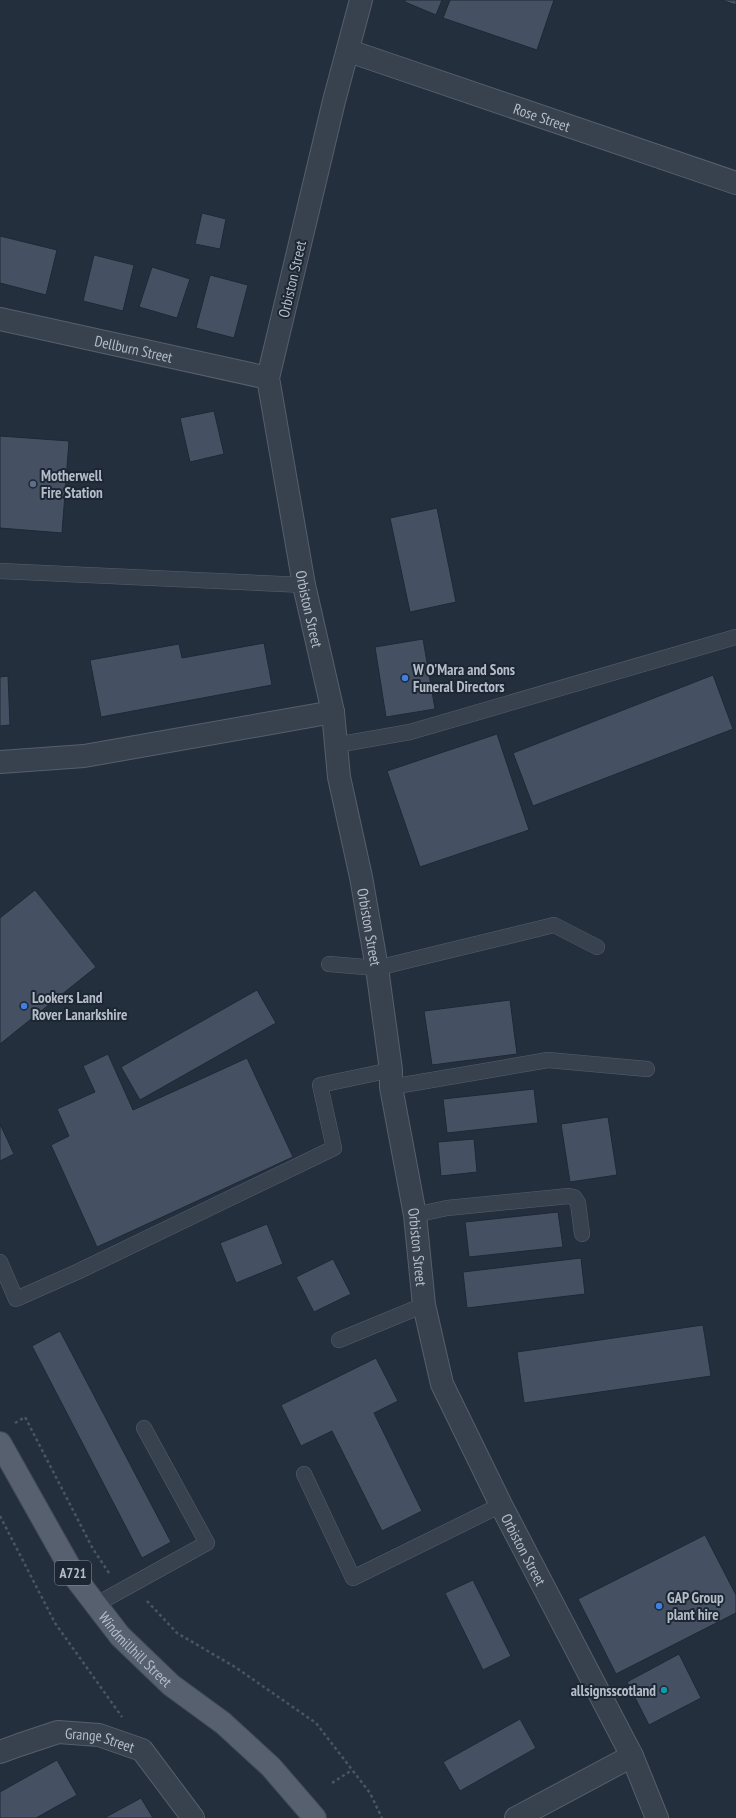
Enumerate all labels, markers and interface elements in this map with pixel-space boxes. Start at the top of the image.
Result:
street label: Rose Street [511,98,573,135]
street label: Orbiston Street [274,239,310,319]
street label: Dellburn Street [93,331,174,366]
place label: Motherwell Fire Station [41,466,103,502]
marker: Motherwell Fire Station [28,479,38,489]
street label: Orbiston Street [292,569,327,649]
place label: W O'Mara and Sons Funeral Directors [412,660,515,696]
marker: W O'Mara and Sons Funeral Directors [400,673,410,683]
street label: Orbiston Street [354,887,386,967]
place label: Lookers Land Rover Lanarkshire [32,988,128,1024]
marker: Lookers Land Rover Lanarkshire [19,1001,29,1011]
street label: Orbiston Street [404,1206,432,1287]
street label: Orbiston Street [498,1510,551,1589]
road number: A721 [55,1561,91,1585]
place label: GAP Group plant hire [667,1588,724,1624]
marker: GAP Group plant hire [654,1601,664,1611]
street label: Windmillhill Street [95,1608,176,1691]
place label: allsignsscotland [571,1681,656,1700]
marker: allsignsscotland [659,1685,669,1695]
street label: Grange Street [64,1723,137,1756]

